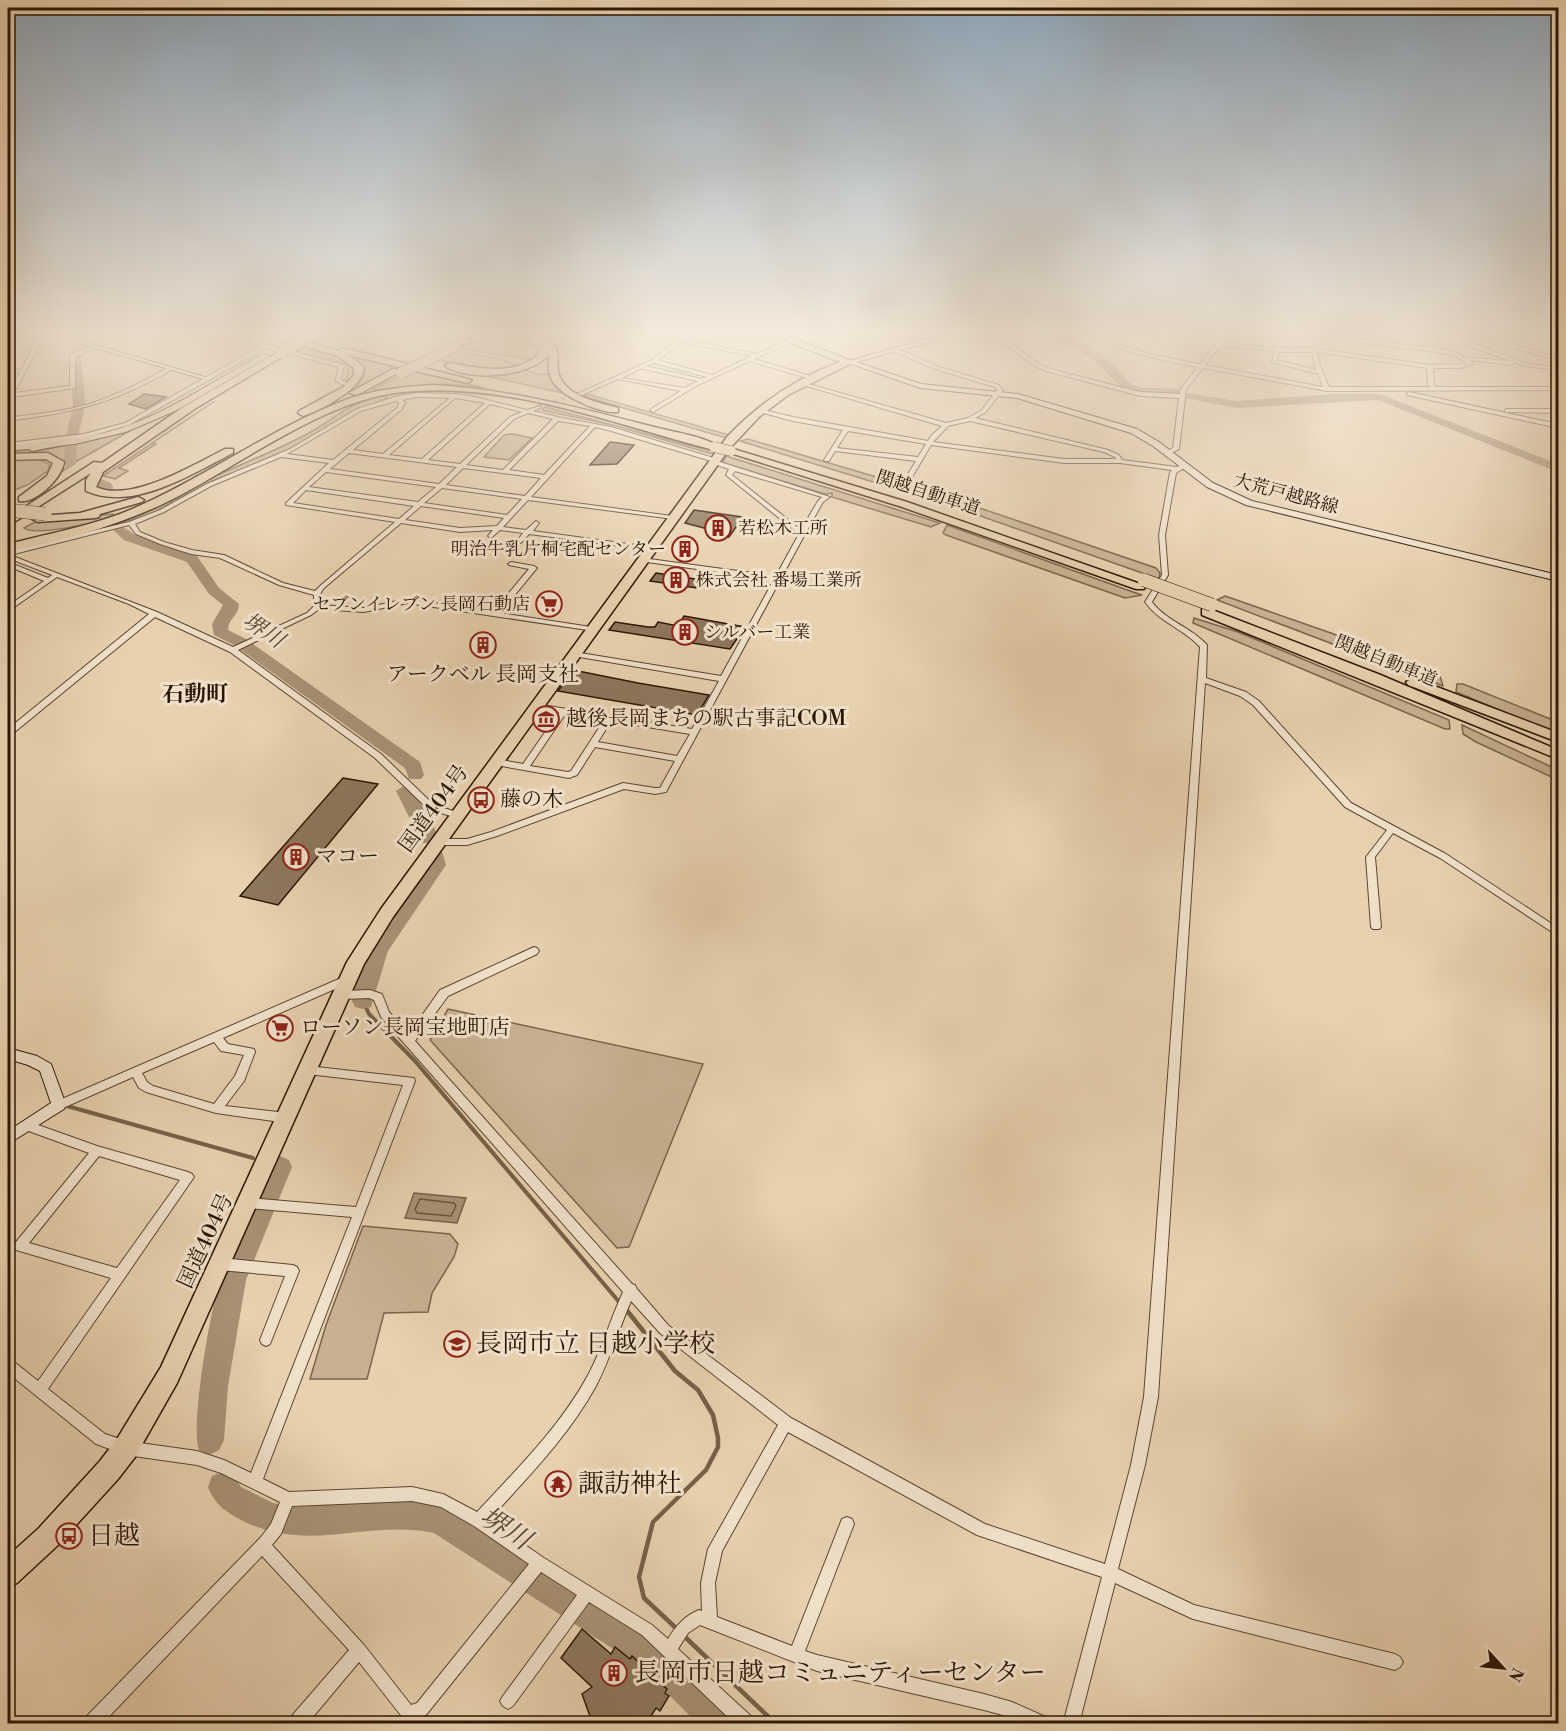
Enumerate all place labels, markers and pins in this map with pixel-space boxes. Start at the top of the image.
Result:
building icon: 若松木工所 [703,513,733,543]
place label: 若松木工所 [738,517,828,540]
building icon: 明治牛乳片桐宅配センター [670,534,700,564]
place label: 明治牛乳片桐宅配センター [451,538,666,561]
building icon: 株式会社 番場工業所 [661,565,691,595]
place label: 株式会社 番場工業所 [696,569,862,592]
supermarket icon: セブンイレブン 長岡石動店 [534,589,564,619]
place label: セブンイレブン 長岡石動店 [313,593,530,616]
building icon: シルバー工業 [670,617,700,647]
place label: シルバー工業 [704,621,810,644]
building icon: アークベル 長岡支社 [468,630,498,660]
place label: アークベル 長岡支社 [387,662,579,688]
museum icon: 越後長岡まちの駅古事記COM [531,704,561,734]
place label: 越後長岡まちの駅古事記COM [566,706,847,732]
bus stop icon: 藤の木 [466,785,496,815]
place label: 藤の木 [500,787,563,813]
building icon: マコー [281,842,311,872]
place label: マコー [316,844,379,870]
supermarket icon: ローソン長岡宝地町店 [265,1013,295,1043]
place label: ローソン長岡宝地町店 [300,1015,509,1041]
place label: 長岡市立 日越小学校 [476,1328,715,1360]
school or university icon: 長岡市立 日越小学校 [442,1329,472,1359]
place label: 諏訪神社 [578,1468,682,1500]
temple icon: 諏訪神社 [543,1469,573,1499]
place label: 日越 [88,1520,140,1552]
bus stop icon: 日越 [54,1521,84,1551]
place label: 長岡市日越コミュニティーセンター [634,1657,1046,1689]
building icon: 長岡市日越コミュニティーセンター [599,1658,629,1688]

